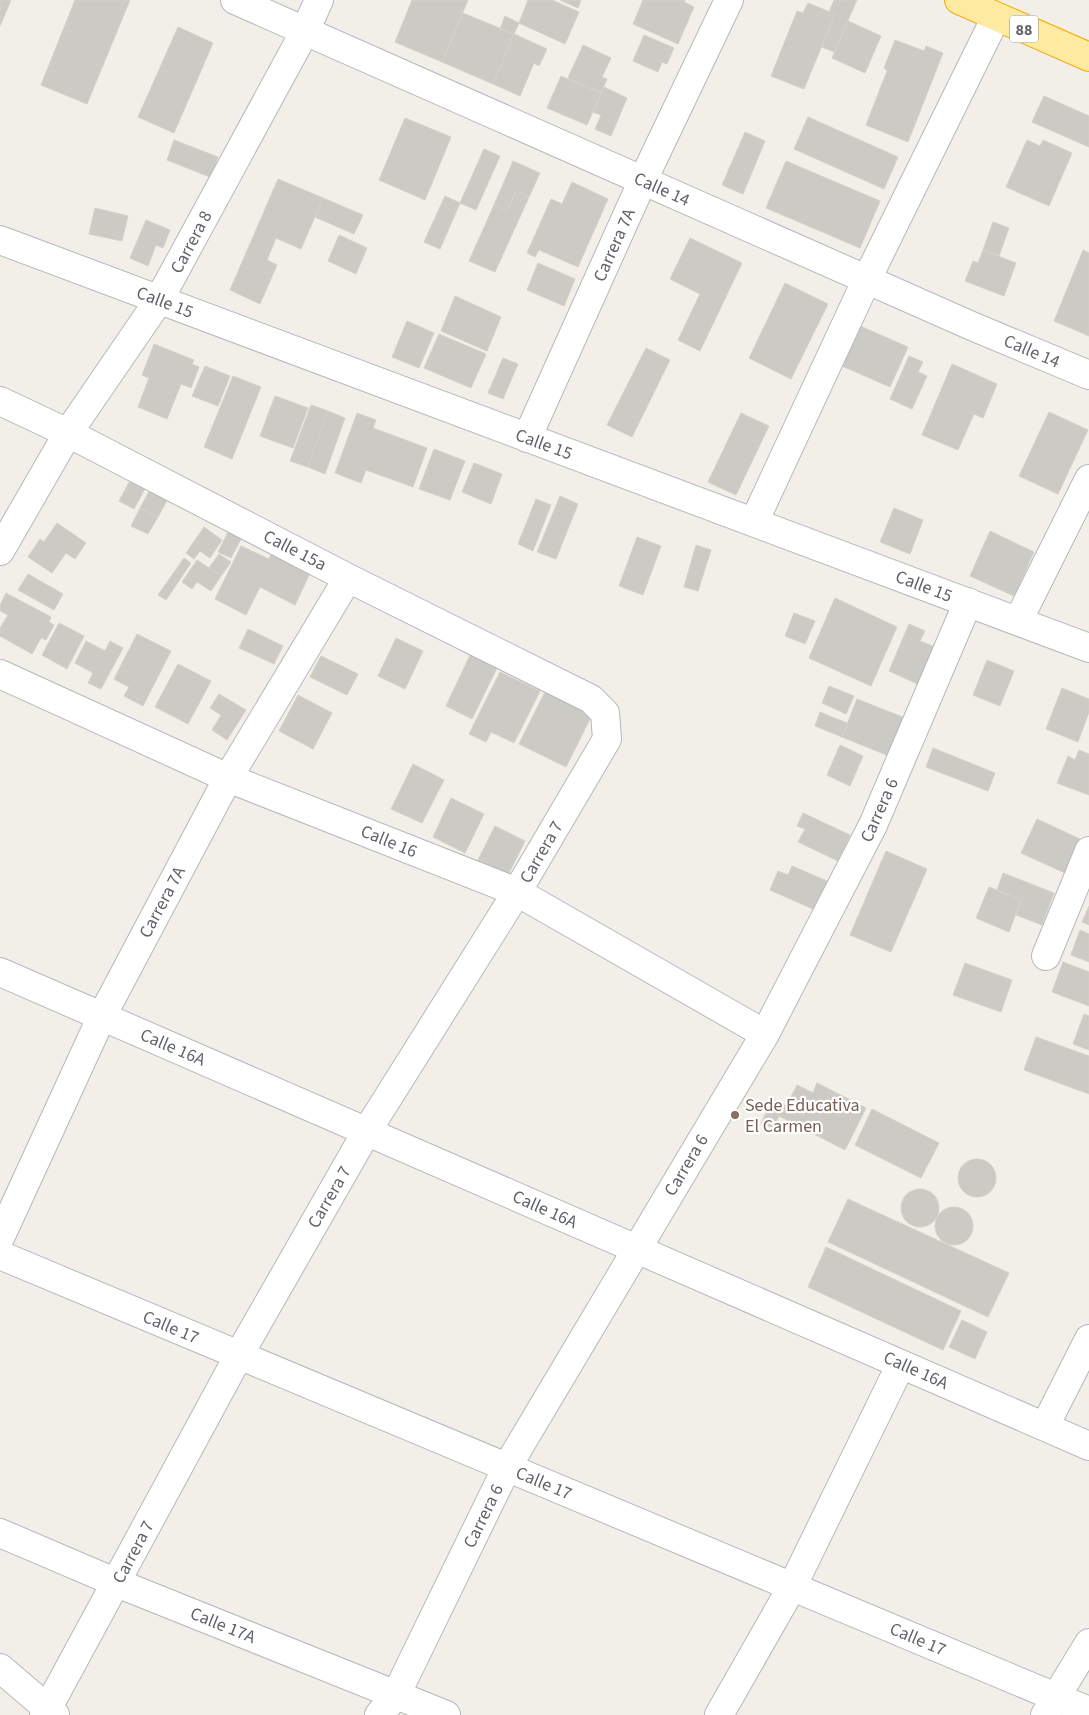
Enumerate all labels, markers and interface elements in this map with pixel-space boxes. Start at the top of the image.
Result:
road number: 88 [1010,15,1038,42]
street label: Calle 14 [630,166,694,213]
street label: Carrera 7A [587,204,642,286]
street label: Carrera 8 [164,206,218,278]
street label: Calle 15 [133,280,197,325]
street label: Calle 14 [1000,328,1064,375]
street label: Calle 15 [512,423,576,466]
street label: Calle 15a [259,524,331,577]
street label: Calle 15 [892,564,956,609]
street label: Carrera 6 [854,774,905,846]
street label: Carrera 7 [514,816,569,888]
street label: Calle 16 [357,819,421,864]
street label: Carrera 7A [133,862,192,942]
street label: Calle 16A [136,1023,210,1072]
place label: Sede Educativa El Carmen [745,1093,860,1139]
marker: Sede Educativa El Carmen [729,1109,741,1121]
street label: Carrera 6 [658,1130,715,1201]
street label: Carrera 7 [302,1161,357,1233]
street label: Calle 16A [508,1184,581,1235]
street label: Calle 17 [139,1304,203,1351]
street label: Calle 16A [879,1345,952,1396]
street label: Calle 17 [512,1460,576,1507]
street label: Carrera 6 [457,1480,510,1552]
street label: Carrera 7 [106,1516,160,1588]
street label: Calle 17A [186,1601,260,1650]
street label: Calle 17 [886,1616,950,1663]

